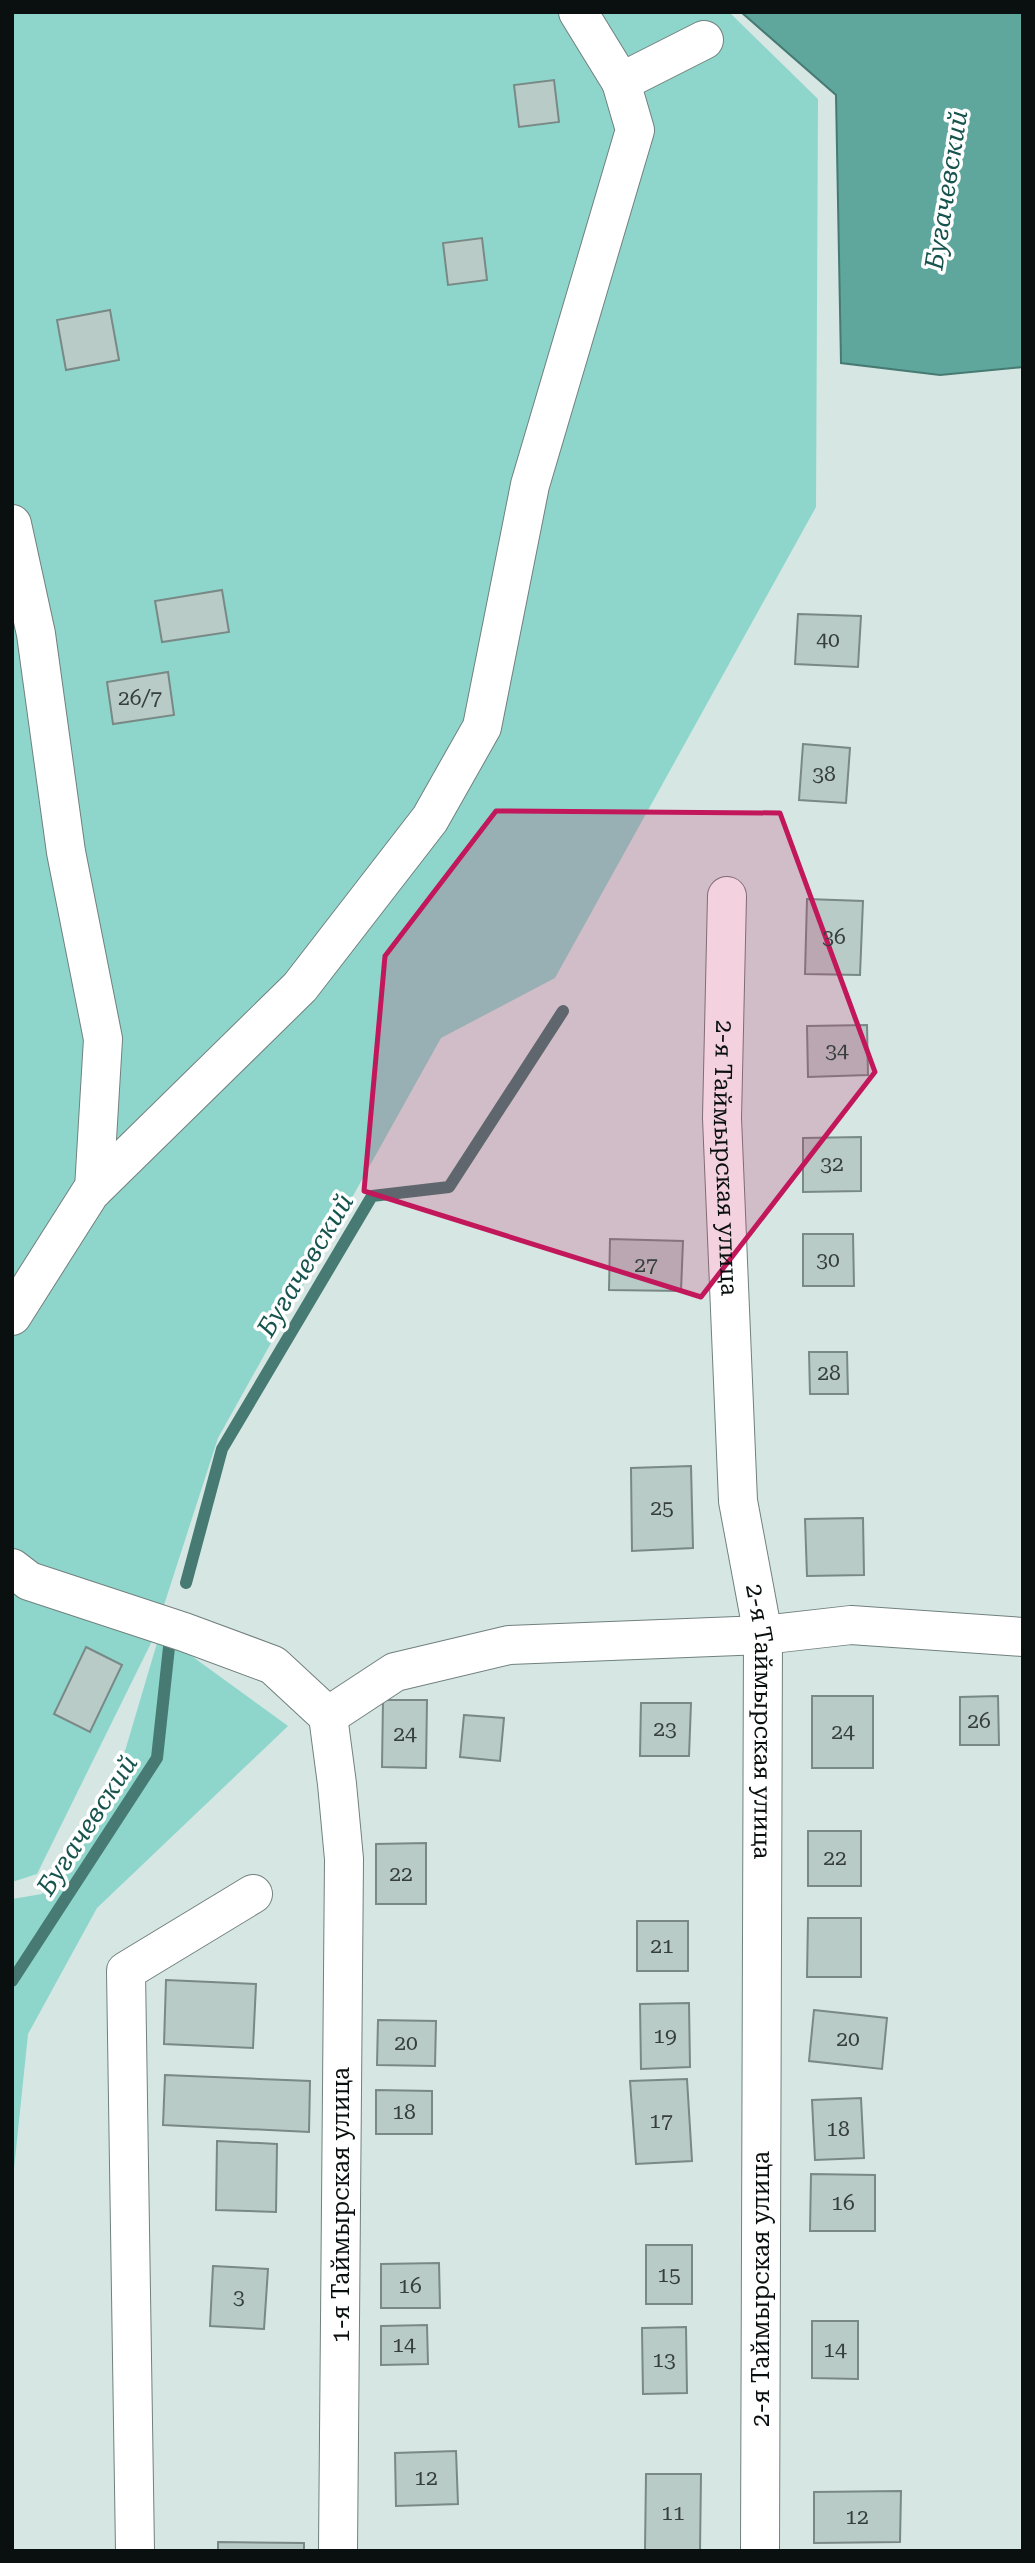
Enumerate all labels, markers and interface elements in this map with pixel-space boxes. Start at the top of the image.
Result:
water label: Бугачевский [918,108,973,273]
house number: 40 [816,628,840,652]
house number: 26/7 [118,686,162,710]
house number: 38 [812,762,836,786]
house number: 36 [822,925,846,949]
street label: 2-я Таймырская улица [708,1020,743,1296]
house number: 34 [825,1039,849,1063]
house number: 32 [820,1152,844,1176]
water label: Бугачевский [250,1188,359,1343]
house number: 30 [816,1248,840,1272]
house number: 27 [634,1253,658,1277]
house number: 28 [817,1361,841,1385]
house number: 25 [650,1496,674,1520]
street label: 2-я Таймырская улица [740,1581,778,1859]
house number: 26 [967,1709,991,1733]
house number: 23 [653,1717,677,1741]
house number: 24 [831,1720,855,1744]
house number: 24 [393,1722,417,1746]
water label: Бугачевский [30,1749,144,1902]
house number: 22 [823,1846,847,1870]
house number: 22 [389,1862,413,1886]
house number: 21 [650,1934,674,1958]
house number: 19 [653,2024,677,2048]
house number: 20 [836,2027,860,2051]
house number: 20 [394,2031,418,2055]
street label: 1-я Таймырская улица [327,2067,355,2343]
house number: 18 [392,2100,416,2124]
house number: 17 [649,2109,673,2133]
house number: 18 [826,2117,850,2141]
street label: 2-я Таймырская улица [747,2151,775,2427]
house number: 16 [831,2191,855,2215]
house number: 15 [657,2263,681,2287]
house number: 16 [398,2274,422,2298]
house number: 3 [233,2285,245,2309]
house number: 14 [392,2333,416,2357]
house number: 14 [823,2338,847,2362]
house number: 13 [652,2348,676,2372]
house number: 12 [414,2466,438,2490]
house number: 11 [661,2501,685,2525]
house number: 12 [845,2505,869,2529]

